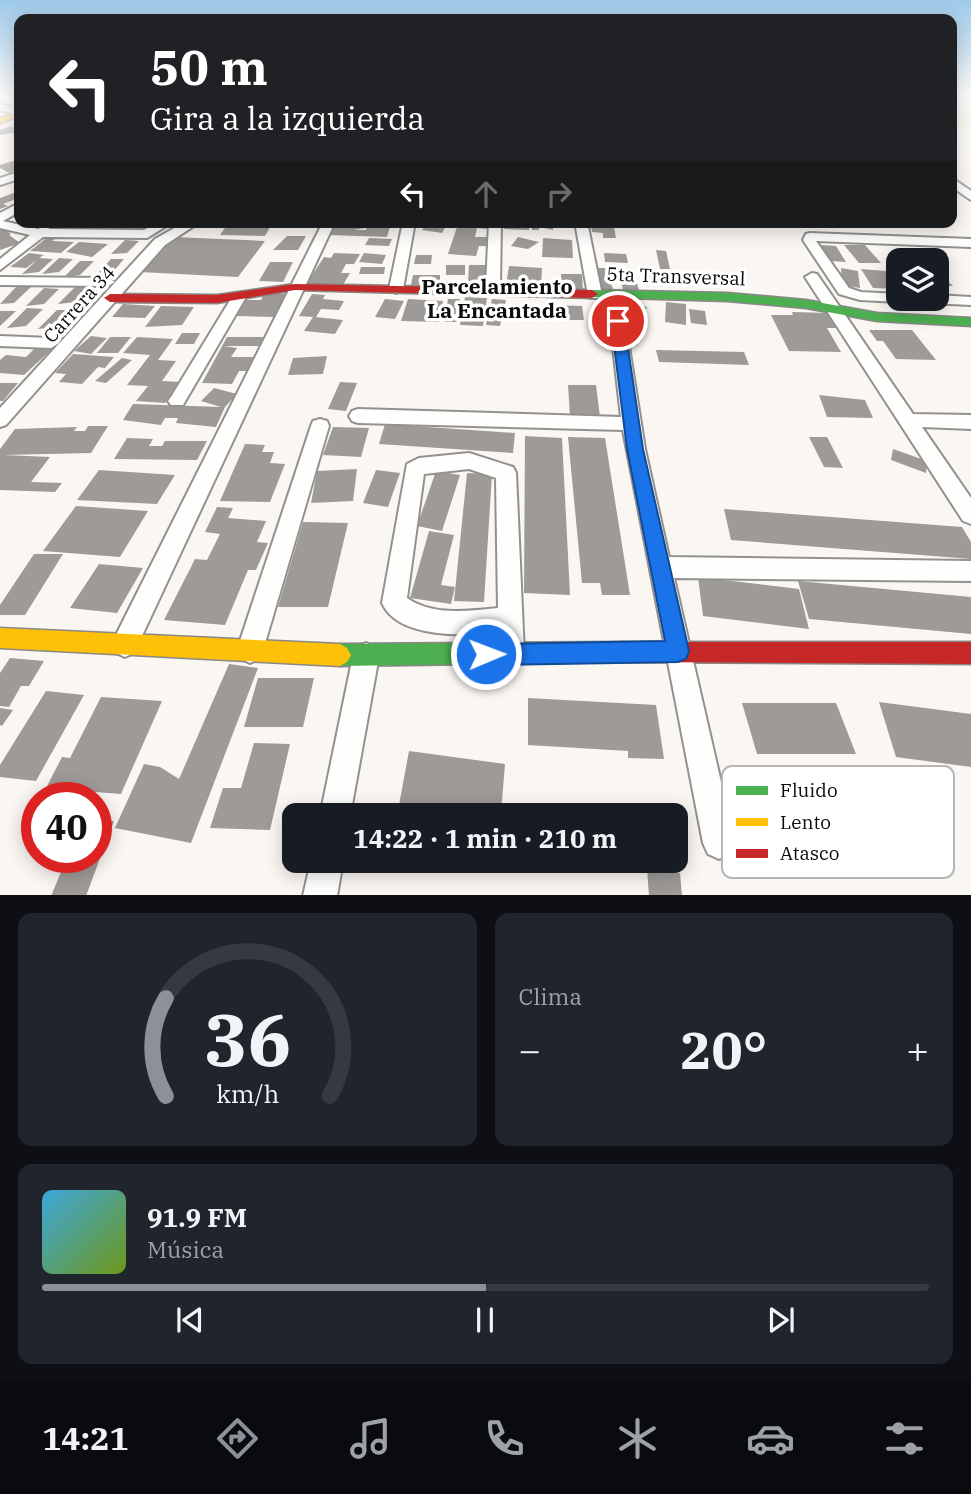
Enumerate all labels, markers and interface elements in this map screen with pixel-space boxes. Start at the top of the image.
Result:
text: 50 m [150,35,268,98]
icon: left [35,42,126,133]
text: Gira a la izquierda [150,97,425,139]
icon: left [394,175,432,213]
icon: ahead [467,175,505,213]
icon: right [540,175,578,213]
map controls [886,248,949,311]
button: layers [886,248,949,311]
street label: Carrera 34 [38,260,120,348]
street label: 5ta Transversal [606,262,746,290]
district label: Parcelamiento La Encantada [421,272,573,324]
pin [588,291,648,351]
icon: arrive [599,302,637,340]
position arrow [449,617,523,691]
legend [722,766,954,878]
text: Fluido [780,778,838,802]
speed limit sign: 40 [21,782,112,873]
text: Lento [780,810,831,834]
text: 14:22 · 1 min · 210 m [353,821,617,855]
text: Atasco [780,841,839,865]
text: Clima [519,981,582,1011]
text: 36 [204,991,291,1086]
text: 20° [680,1016,767,1083]
text: − [519,1025,541,1074]
text: + [906,1025,929,1074]
text: km/h [216,1076,279,1109]
text: 91.9 FM [147,1200,247,1234]
text: Música [147,1234,224,1264]
icon: previous [171,1301,209,1339]
icon: pause [466,1301,504,1339]
icon: next [762,1301,800,1339]
icon: directions [213,1414,262,1463]
icon: music [346,1414,395,1463]
icon: phone [480,1414,529,1463]
icon: climate [613,1414,662,1463]
icon: car [746,1414,795,1463]
icon: filters [880,1414,929,1463]
text: 14:21 [42,1417,129,1459]

